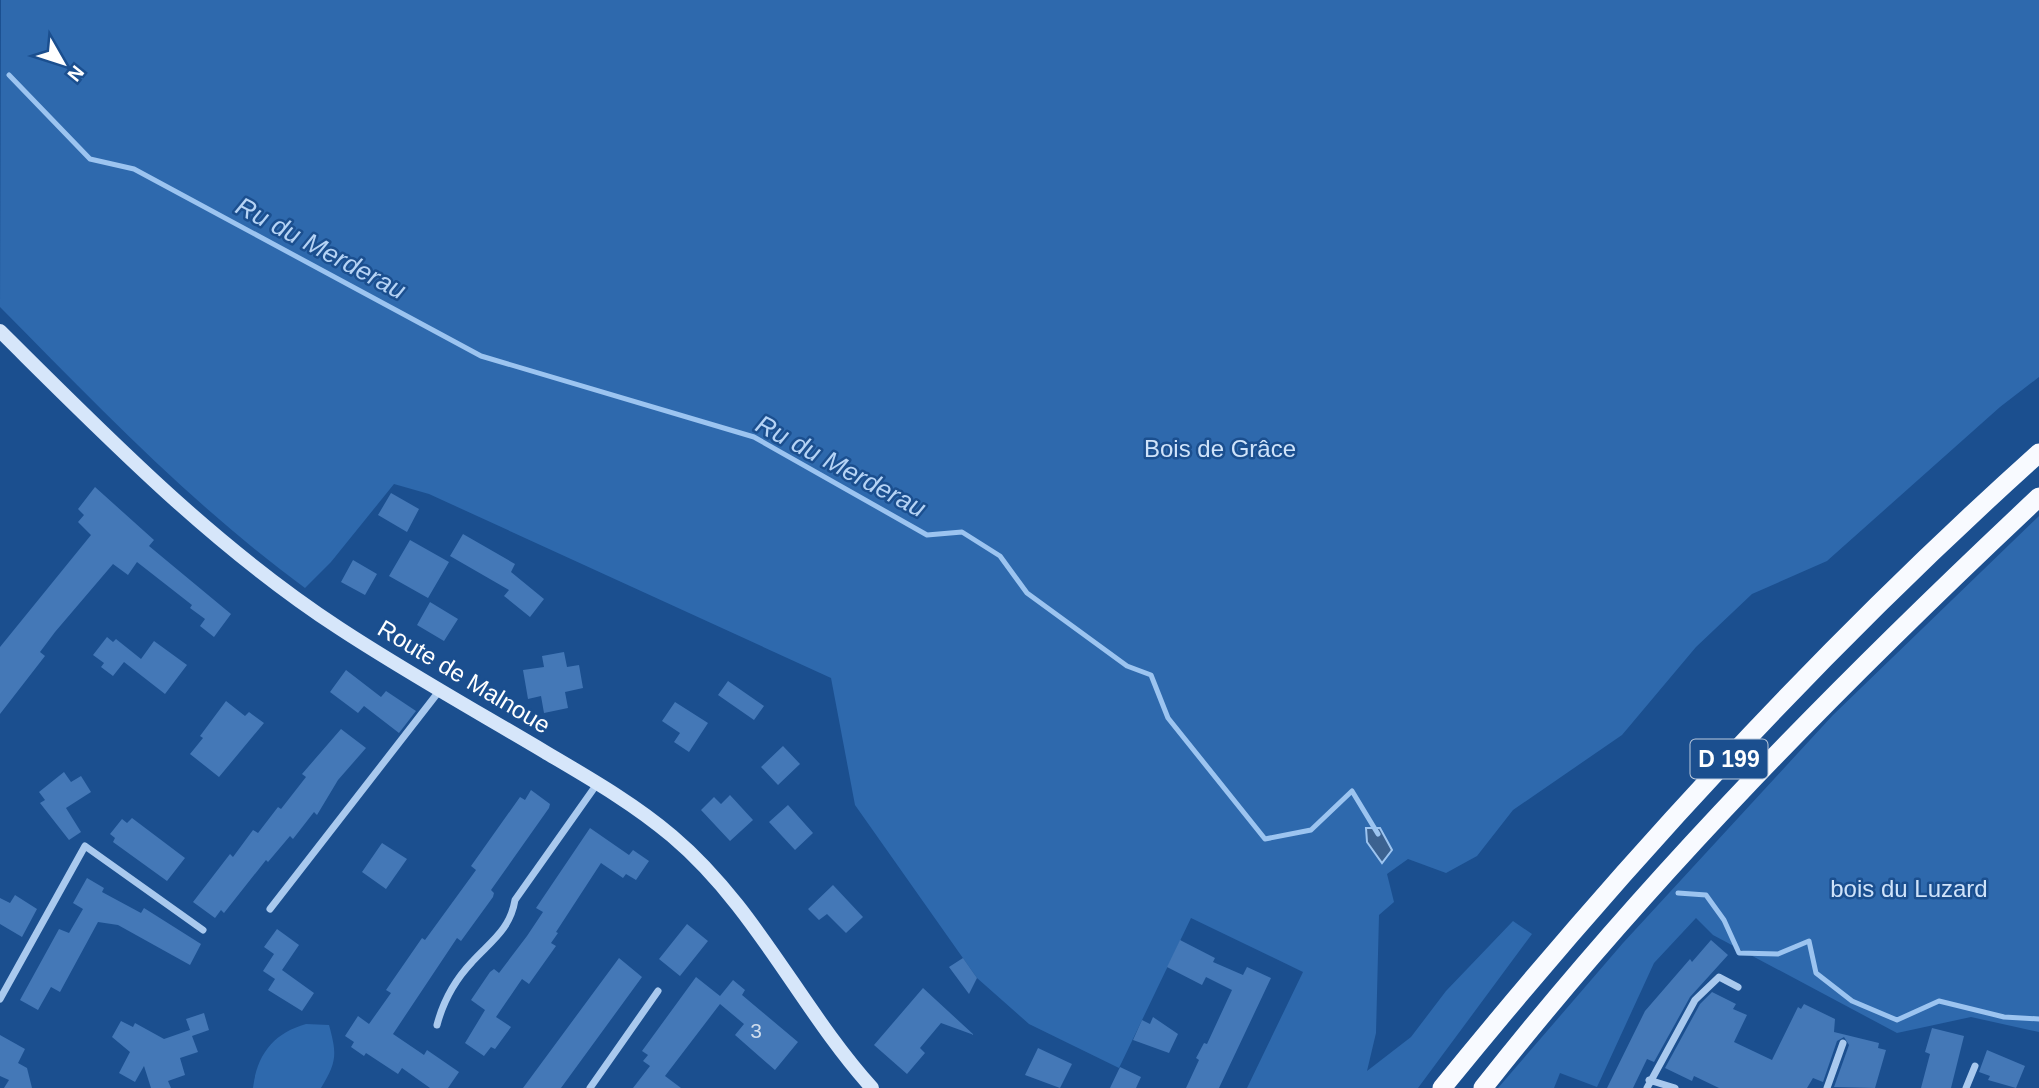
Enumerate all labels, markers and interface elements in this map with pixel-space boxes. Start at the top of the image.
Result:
north arrow [28,28,98,98]
text: N [63,61,88,85]
water label: Ru du Merderau [231,191,411,305]
water label: Ru du Merderau [751,409,931,523]
park label: Bois de Grâce [1144,435,1296,462]
street label: Route de Malnoue [373,614,555,739]
road number: D 199 [1690,740,1768,778]
park label: bois du Luzard [1830,875,1988,902]
house number: 3 [750,1019,762,1042]

